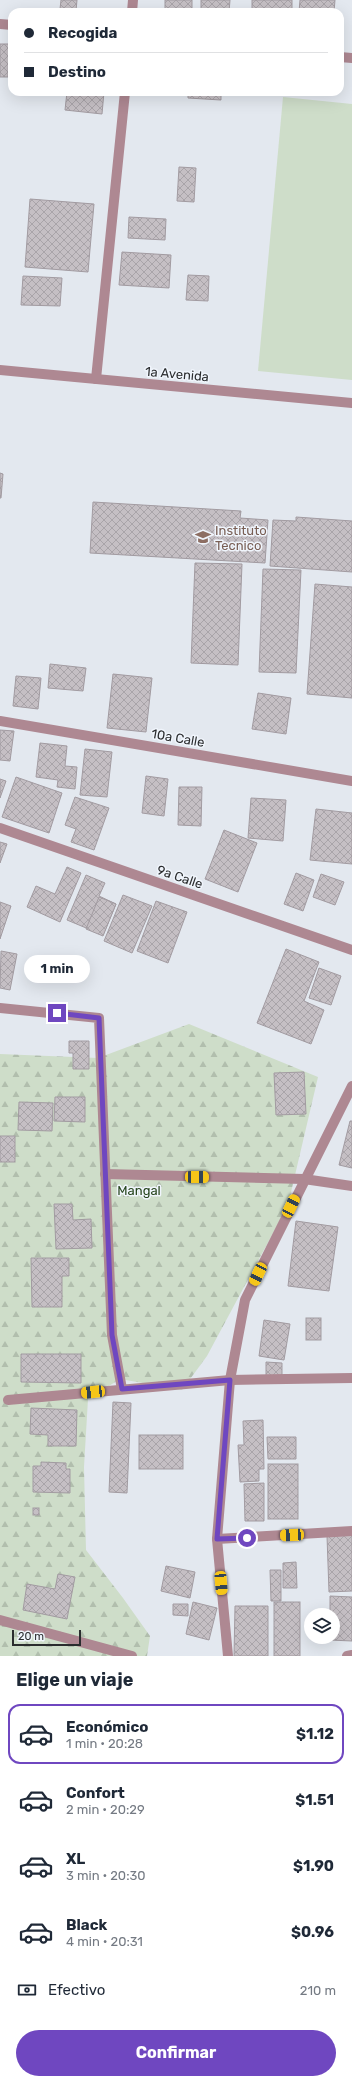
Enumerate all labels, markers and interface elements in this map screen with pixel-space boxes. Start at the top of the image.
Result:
text: Recogida [48,24,117,42]
text: Destino [48,63,106,81]
street label: 1a Avenida [144,364,210,384]
place label: Instituto Tecnico [215,523,267,553]
school or university icon: Instituto Tecnico [194,528,212,546]
street label: 10a Calle [150,726,206,750]
street label: 9a Calle [155,862,205,892]
callout: 1 min [24,955,90,983]
text: 1 min [40,961,74,976]
route end [48,1004,66,1022]
car [185,1171,209,1183]
park label: Mangal [117,1183,161,1199]
car [280,1193,302,1219]
car [247,1261,269,1287]
car [80,1385,106,1399]
car [280,1528,304,1542]
route start [238,1529,256,1547]
car [214,1571,228,1595]
map controls [304,1608,340,1644]
button: layers [304,1608,340,1644]
scale bar [12,1628,81,1647]
text: 20 m [18,1630,44,1643]
text: Elige un viaje [16,1669,133,1691]
icon: car [18,1716,54,1752]
text: Económico [66,1718,148,1736]
text: $1.12 [296,1725,334,1743]
text: 1 min · 20:28 [66,1736,143,1751]
icon: car [18,1782,54,1818]
text: Confort [66,1784,125,1802]
text: $1.51 [295,1791,334,1809]
text: 2 min · 20:29 [66,1802,145,1817]
icon: car [18,1848,54,1884]
text: XL [66,1850,85,1868]
text: $1.90 [293,1857,334,1875]
text: 3 min · 20:30 [66,1868,146,1883]
icon: car [18,1914,54,1950]
text: Black [66,1916,107,1934]
text: $0.96 [291,1923,334,1941]
text: 4 min · 20:31 [66,1934,143,1949]
icon: cash [16,1979,38,2001]
text: Efectivo [48,1981,105,1999]
text: 210 m [300,1983,336,1998]
button: Confirmar [16,2030,336,2076]

